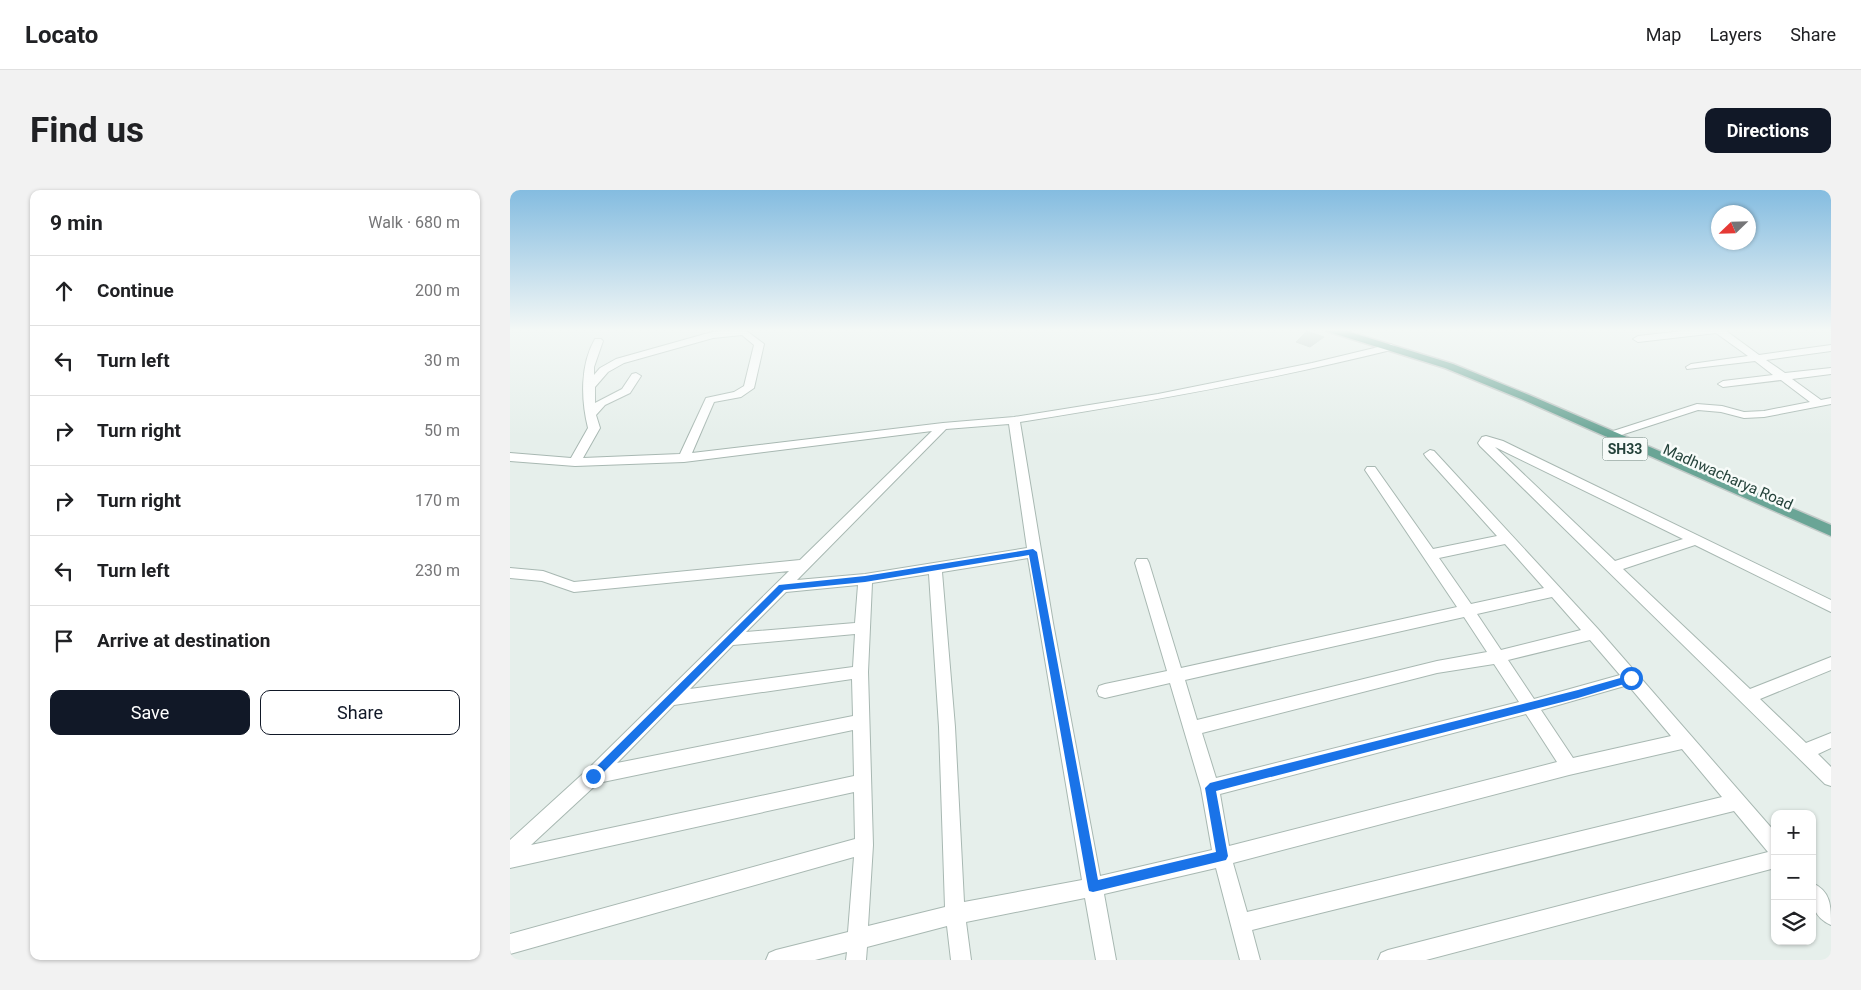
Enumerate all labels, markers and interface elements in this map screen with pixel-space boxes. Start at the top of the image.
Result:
text: Locato [25,21,98,49]
text: Map [1646,24,1681,45]
text: Layers [1709,24,1762,45]
text: Share [1790,24,1836,45]
button: Directions [1705,108,1831,153]
text: Find us [30,110,144,151]
north arrow [1711,205,1756,250]
text: 9 min [50,211,103,235]
text: Walk · 680 m [368,213,460,232]
icon: ahead [50,277,78,305]
text: Continue [97,279,174,302]
text: 200 m [415,281,460,300]
icon: left [50,347,78,375]
text: Turn left [97,349,170,372]
text: 30 m [424,351,460,370]
icon: right [50,417,78,445]
text: Turn right [97,419,181,442]
text: 50 m [424,421,460,440]
road number: SH33 [1602,438,1648,460]
street label: Madhwacharya Road [1660,440,1796,514]
icon: right [50,487,78,515]
text: Turn right [97,489,181,512]
text: 170 m [415,491,460,510]
icon: left [50,557,78,585]
text: Turn left [97,559,170,582]
text: 230 m [415,561,460,580]
icon: arrive [50,627,78,655]
text: Arrive at destination [97,629,270,652]
route start [1620,667,1643,690]
button: Save [50,690,250,735]
button: Share [260,690,460,735]
route end [582,765,605,788]
map controls [1771,810,1816,945]
button: + [1771,810,1816,855]
button: − [1771,855,1816,900]
button: layers [1771,900,1816,945]

